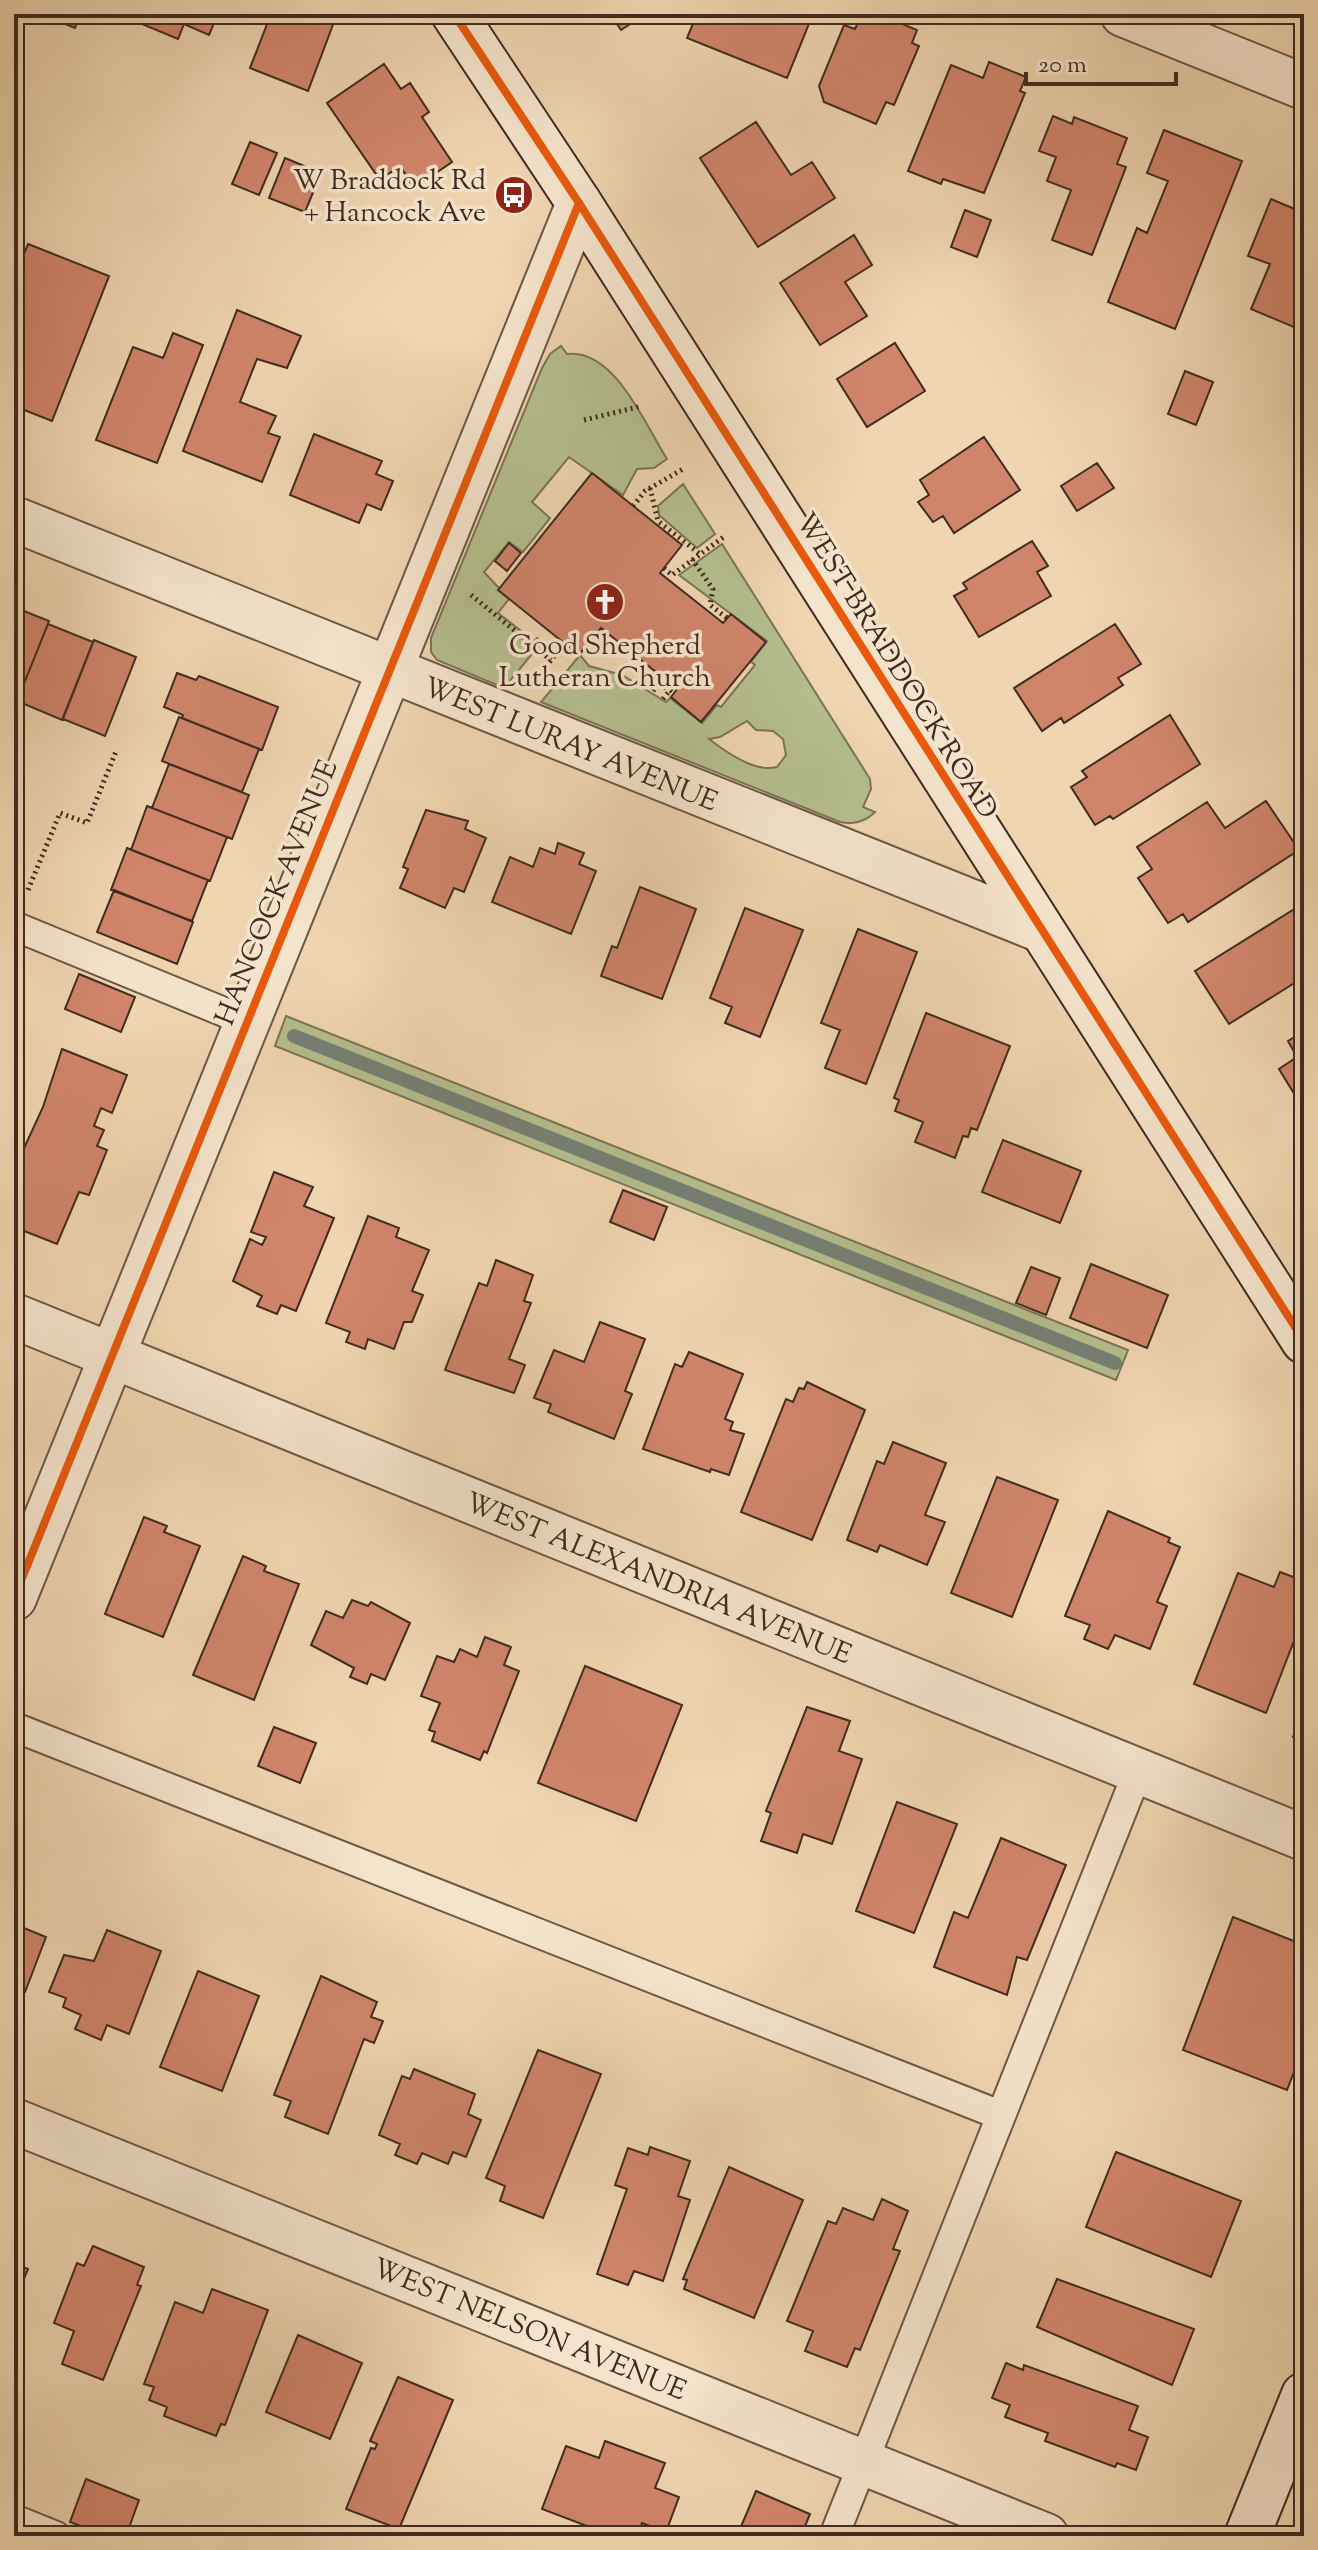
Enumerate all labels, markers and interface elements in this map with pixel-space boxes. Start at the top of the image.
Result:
scale bar [1026,36,1176,86]
text: 20 m [1038,49,1087,83]
place label: W Braddock Rd + Hancock Ave [293,162,486,234]
bus stop icon: W Braddock Rd + Hancock Ave [493,174,535,216]
street label: WEST BRADDOCK ROAD [785,506,1006,828]
church icon: Good Shepherd Lutheran Church [584,581,626,623]
place label: Good Shepherd Lutheran Church [499,627,711,699]
street label: WEST LURAY AVENUE [417,668,723,823]
street label: HANCOCK AVENUE [206,754,349,1032]
street label: WEST ALEXANDRIA AVENUE [459,1484,857,1676]
street label: WEST NELSON AVENUE [366,2249,692,2412]

